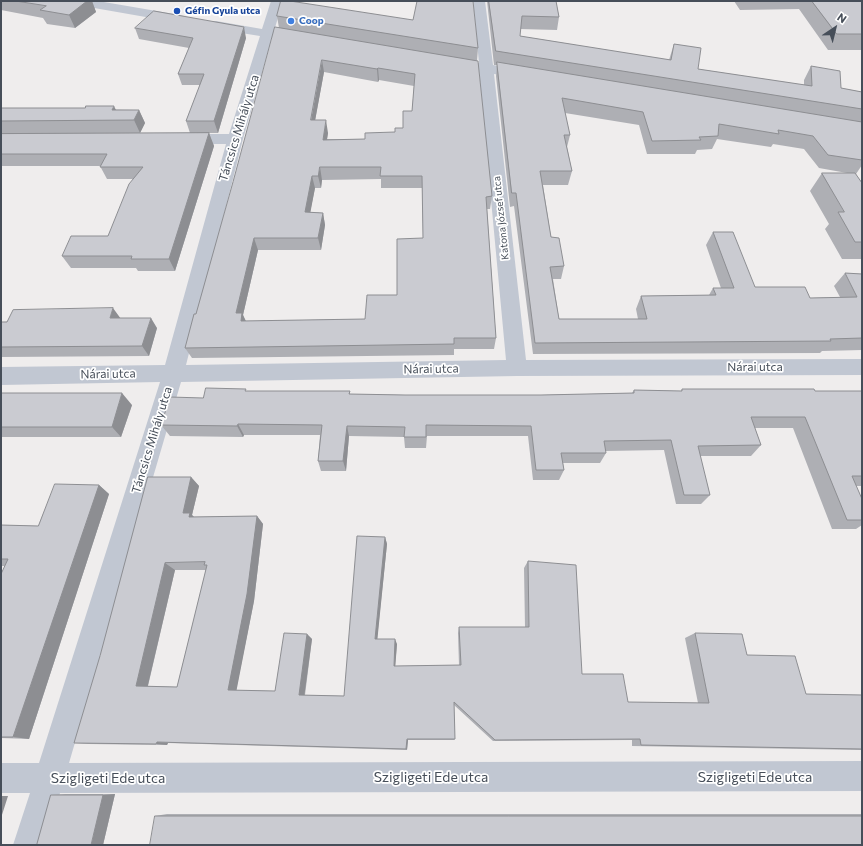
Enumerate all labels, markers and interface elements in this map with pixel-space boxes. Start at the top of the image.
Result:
place label: Géfin Gyula utca [185,5,260,17]
marker: Géfin Gyula utca [172,6,182,16]
north arrow [815,8,855,48]
text: N [835,10,849,25]
place label: Coop [299,15,324,27]
marker: Coop [286,16,296,26]
street label: Táncsics Mihály utca [216,73,262,183]
street label: Katona József utca [491,176,511,260]
street label: Nárai utca [727,360,783,374]
street label: Nárai utca [403,361,459,377]
street label: Nárai utca [80,366,136,382]
street label: Táncsics Mihály utca [129,385,175,495]
street label: Szigligeti Ede utca [374,769,488,785]
street label: Szigligeti Ede utca [698,769,812,785]
street label: Szigligeti Ede utca [51,770,165,786]

